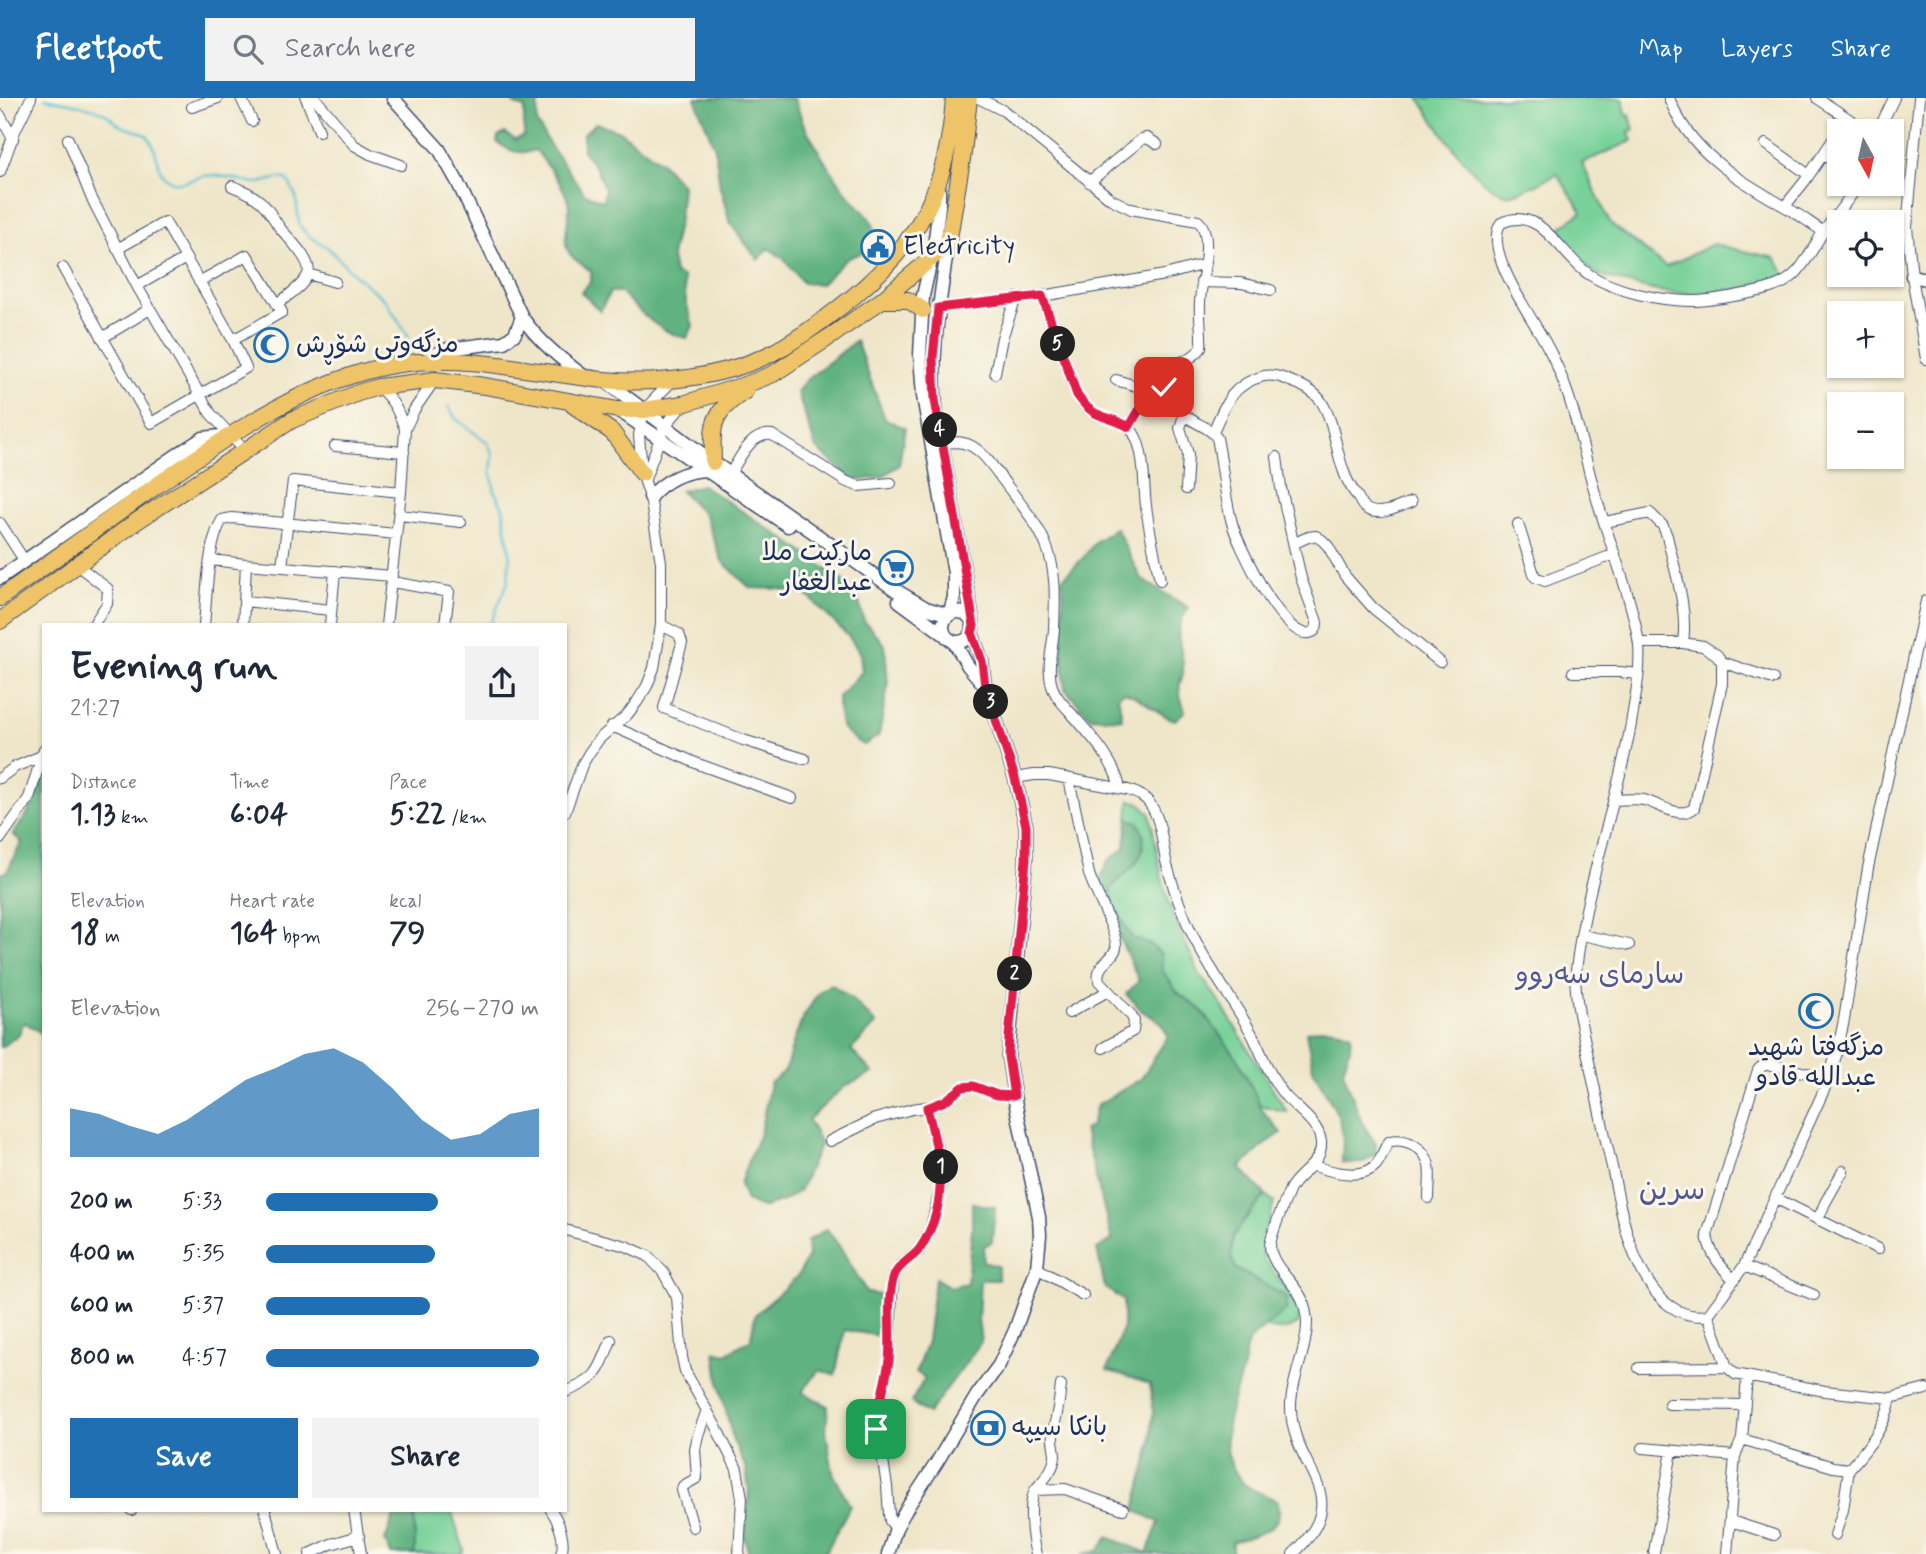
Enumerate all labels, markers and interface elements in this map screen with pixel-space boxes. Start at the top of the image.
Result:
search box [205,18,695,81]
text: Fleetfoot [35,27,163,71]
icon: search [229,30,267,68]
text: Search here [285,32,416,66]
text: Map [1639,34,1683,65]
text: Layers [1721,34,1793,65]
text: Share [1831,34,1891,65]
north arrow [1827,119,1904,196]
map controls [1827,119,1904,469]
button: locate [1827,210,1904,287]
public building icon: Electricity [859,228,897,266]
place label: Electricity [903,230,1015,264]
button: + [1827,301,1904,378]
mosque icon: مزگەوتی شۆڕش [252,326,290,364]
pin: 5 [1040,327,1076,362]
place label: مزگەوتی شۆڕش [296,328,459,365]
text: 5 [1052,331,1063,356]
pin [1134,357,1194,417]
icon: check [1145,368,1183,406]
button: − [1827,392,1904,469]
pin: 4 [922,412,958,448]
text: 4 [934,417,945,442]
place label: ماركيت ملا عبدالغفار [762,536,872,600]
supermarket icon: ماركيت ملا عبدالغفار [877,549,915,587]
text: Evening run [70,643,277,692]
button: share [465,646,539,720]
pin: 3 [974,684,1009,720]
text: 3 [986,689,995,714]
text: 21:27 [70,694,120,724]
text: Distance [70,770,137,795]
text: Time [230,770,269,795]
text: Pace [389,770,427,795]
text: 1.13 [70,795,116,834]
text: 6:04 [230,795,288,834]
text: 5:22 [389,795,446,834]
text: km [116,805,149,830]
text: /km [446,805,487,830]
text: Elevation [70,889,145,914]
text: Heart rate [230,889,315,914]
text: kcal [389,889,421,914]
text: 18 [70,914,100,953]
text: 164 [230,914,277,953]
text: 79 [389,914,425,953]
text: m [100,924,120,949]
text: bpm [277,924,321,949]
pin: 2 [998,956,1032,992]
district label: سارمای سەروو [1515,957,1684,994]
text: 2 [1010,961,1019,986]
mosque icon: مزگەفتا شهيد عبدالله قادو [1797,992,1835,1030]
text: Elevation [70,994,161,1024]
text: 256–270 m [426,994,539,1024]
place label: مزگەفتا شهيد عبدالله قادو [1748,1031,1884,1095]
pin: 1 [923,1150,958,1184]
text: 1 [936,1154,945,1179]
district label: سرين [1639,1171,1705,1210]
text: 200 m [70,1187,133,1217]
text: 5:33 [182,1187,222,1217]
text: 400 m [70,1239,135,1269]
text: 5:35 [182,1239,225,1269]
text: 600 m [70,1291,133,1321]
text: 5:37 [182,1291,224,1321]
text: 800 m [70,1343,134,1373]
text: 4:57 [182,1343,227,1373]
pin [846,1399,906,1459]
bank icon: بانکا سیپە [969,1409,1007,1447]
icon: arrive [857,1410,895,1448]
place label: بانکا سیپە [1012,1411,1107,1445]
button: Save [70,1418,298,1498]
button: Share [312,1418,539,1498]

